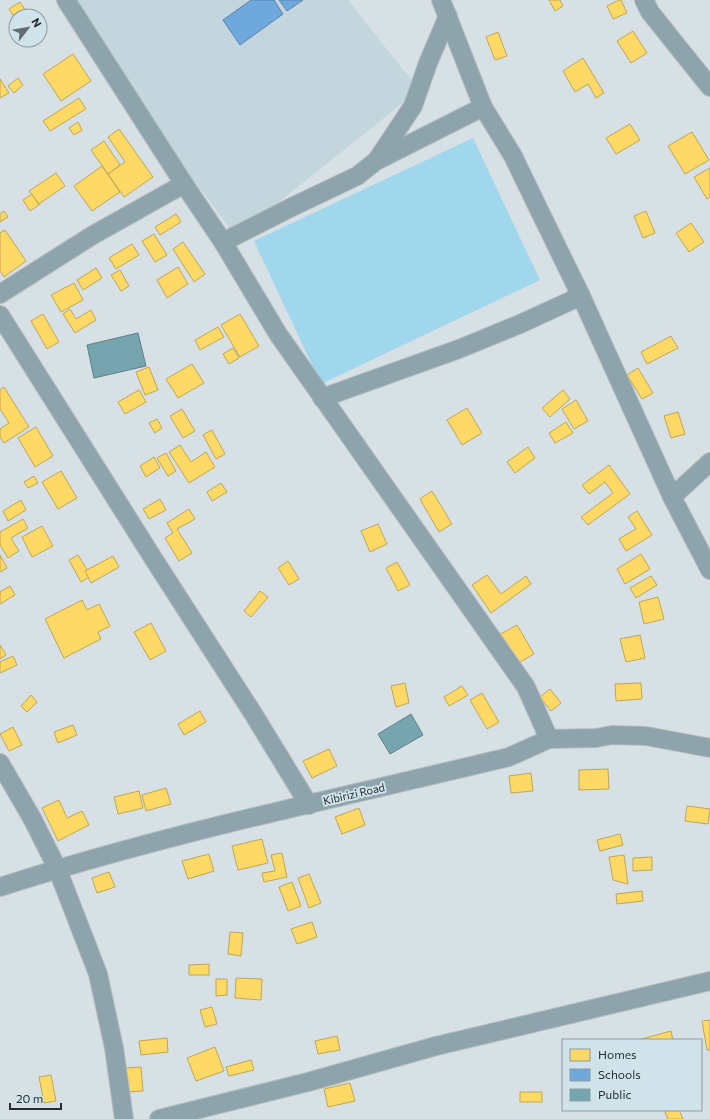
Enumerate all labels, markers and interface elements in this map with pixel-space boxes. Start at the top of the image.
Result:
north arrow [8,8,48,48]
text: N [29,16,45,29]
street label: Kibirizi Road [322,780,386,807]
legend [562,1039,702,1111]
text: Homes [598,1047,636,1061]
text: Schools [598,1067,641,1081]
scale bar [10,1085,61,1111]
text: Public [598,1087,631,1101]
text: 20 m [16,1091,43,1105]

